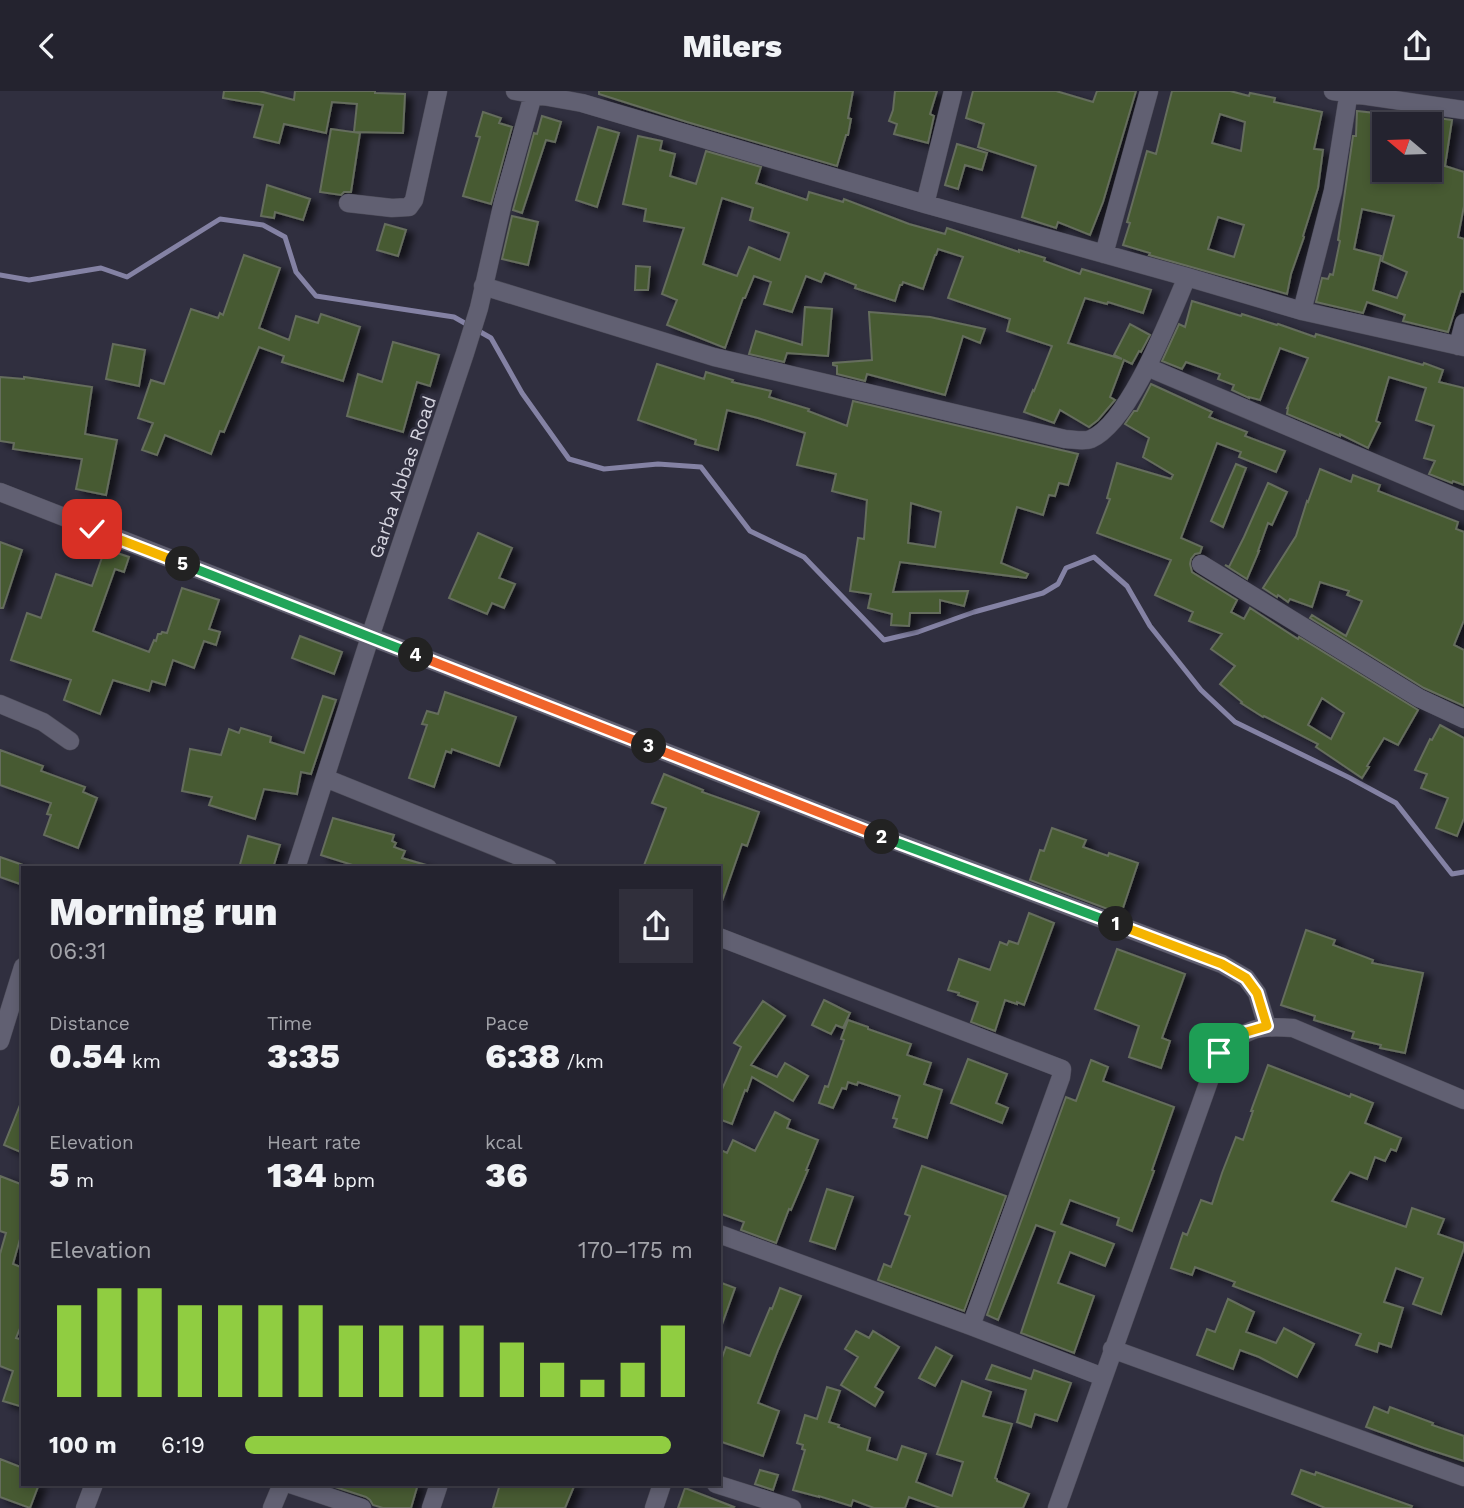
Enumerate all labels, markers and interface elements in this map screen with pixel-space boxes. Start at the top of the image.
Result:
icon: back [28,27,66,65]
text: Milers [682,27,782,65]
icon: share [1398,27,1436,65]
north arrow [1372,112,1442,182]
map controls [1372,112,1442,182]
street label: Garba Abbas Road [364,393,441,561]
pin [62,499,122,559]
icon: check [73,510,111,548]
pin: 5 [166,547,200,581]
text: 5 [177,552,188,575]
pin: 4 [398,637,434,673]
text: 4 [409,643,422,666]
pin: 3 [632,729,666,763]
text: 3 [643,734,654,757]
pin: 2 [864,819,900,855]
text: 2 [876,825,887,848]
button: share [619,889,693,963]
text: Morning run [49,890,278,934]
pin: 1 [1098,907,1134,941]
text: 1 [1111,912,1120,935]
text: 06:31 [49,938,106,965]
text: Distance [49,1012,130,1035]
text: Time [267,1012,312,1035]
text: Pace [485,1012,529,1035]
pin [1189,1023,1249,1083]
icon: arrive [1200,1034,1238,1072]
text: 0.54 [49,1035,126,1077]
text: 3:35 [267,1035,340,1077]
text: 6:38 [485,1035,560,1077]
text: km [126,1050,161,1073]
text: /km [560,1050,604,1073]
text: Elevation [49,1131,134,1154]
text: Heart rate [267,1131,361,1154]
text: kcal [485,1131,523,1154]
text: 5 [49,1154,69,1196]
text: 134 [267,1154,327,1196]
text: 36 [485,1154,528,1196]
text: m [69,1169,94,1192]
text: bpm [327,1169,375,1192]
text: Elevation [49,1237,152,1264]
text: 170–175 m [578,1237,693,1264]
text: 100 m [49,1432,117,1459]
text: 6:19 [161,1432,205,1459]

